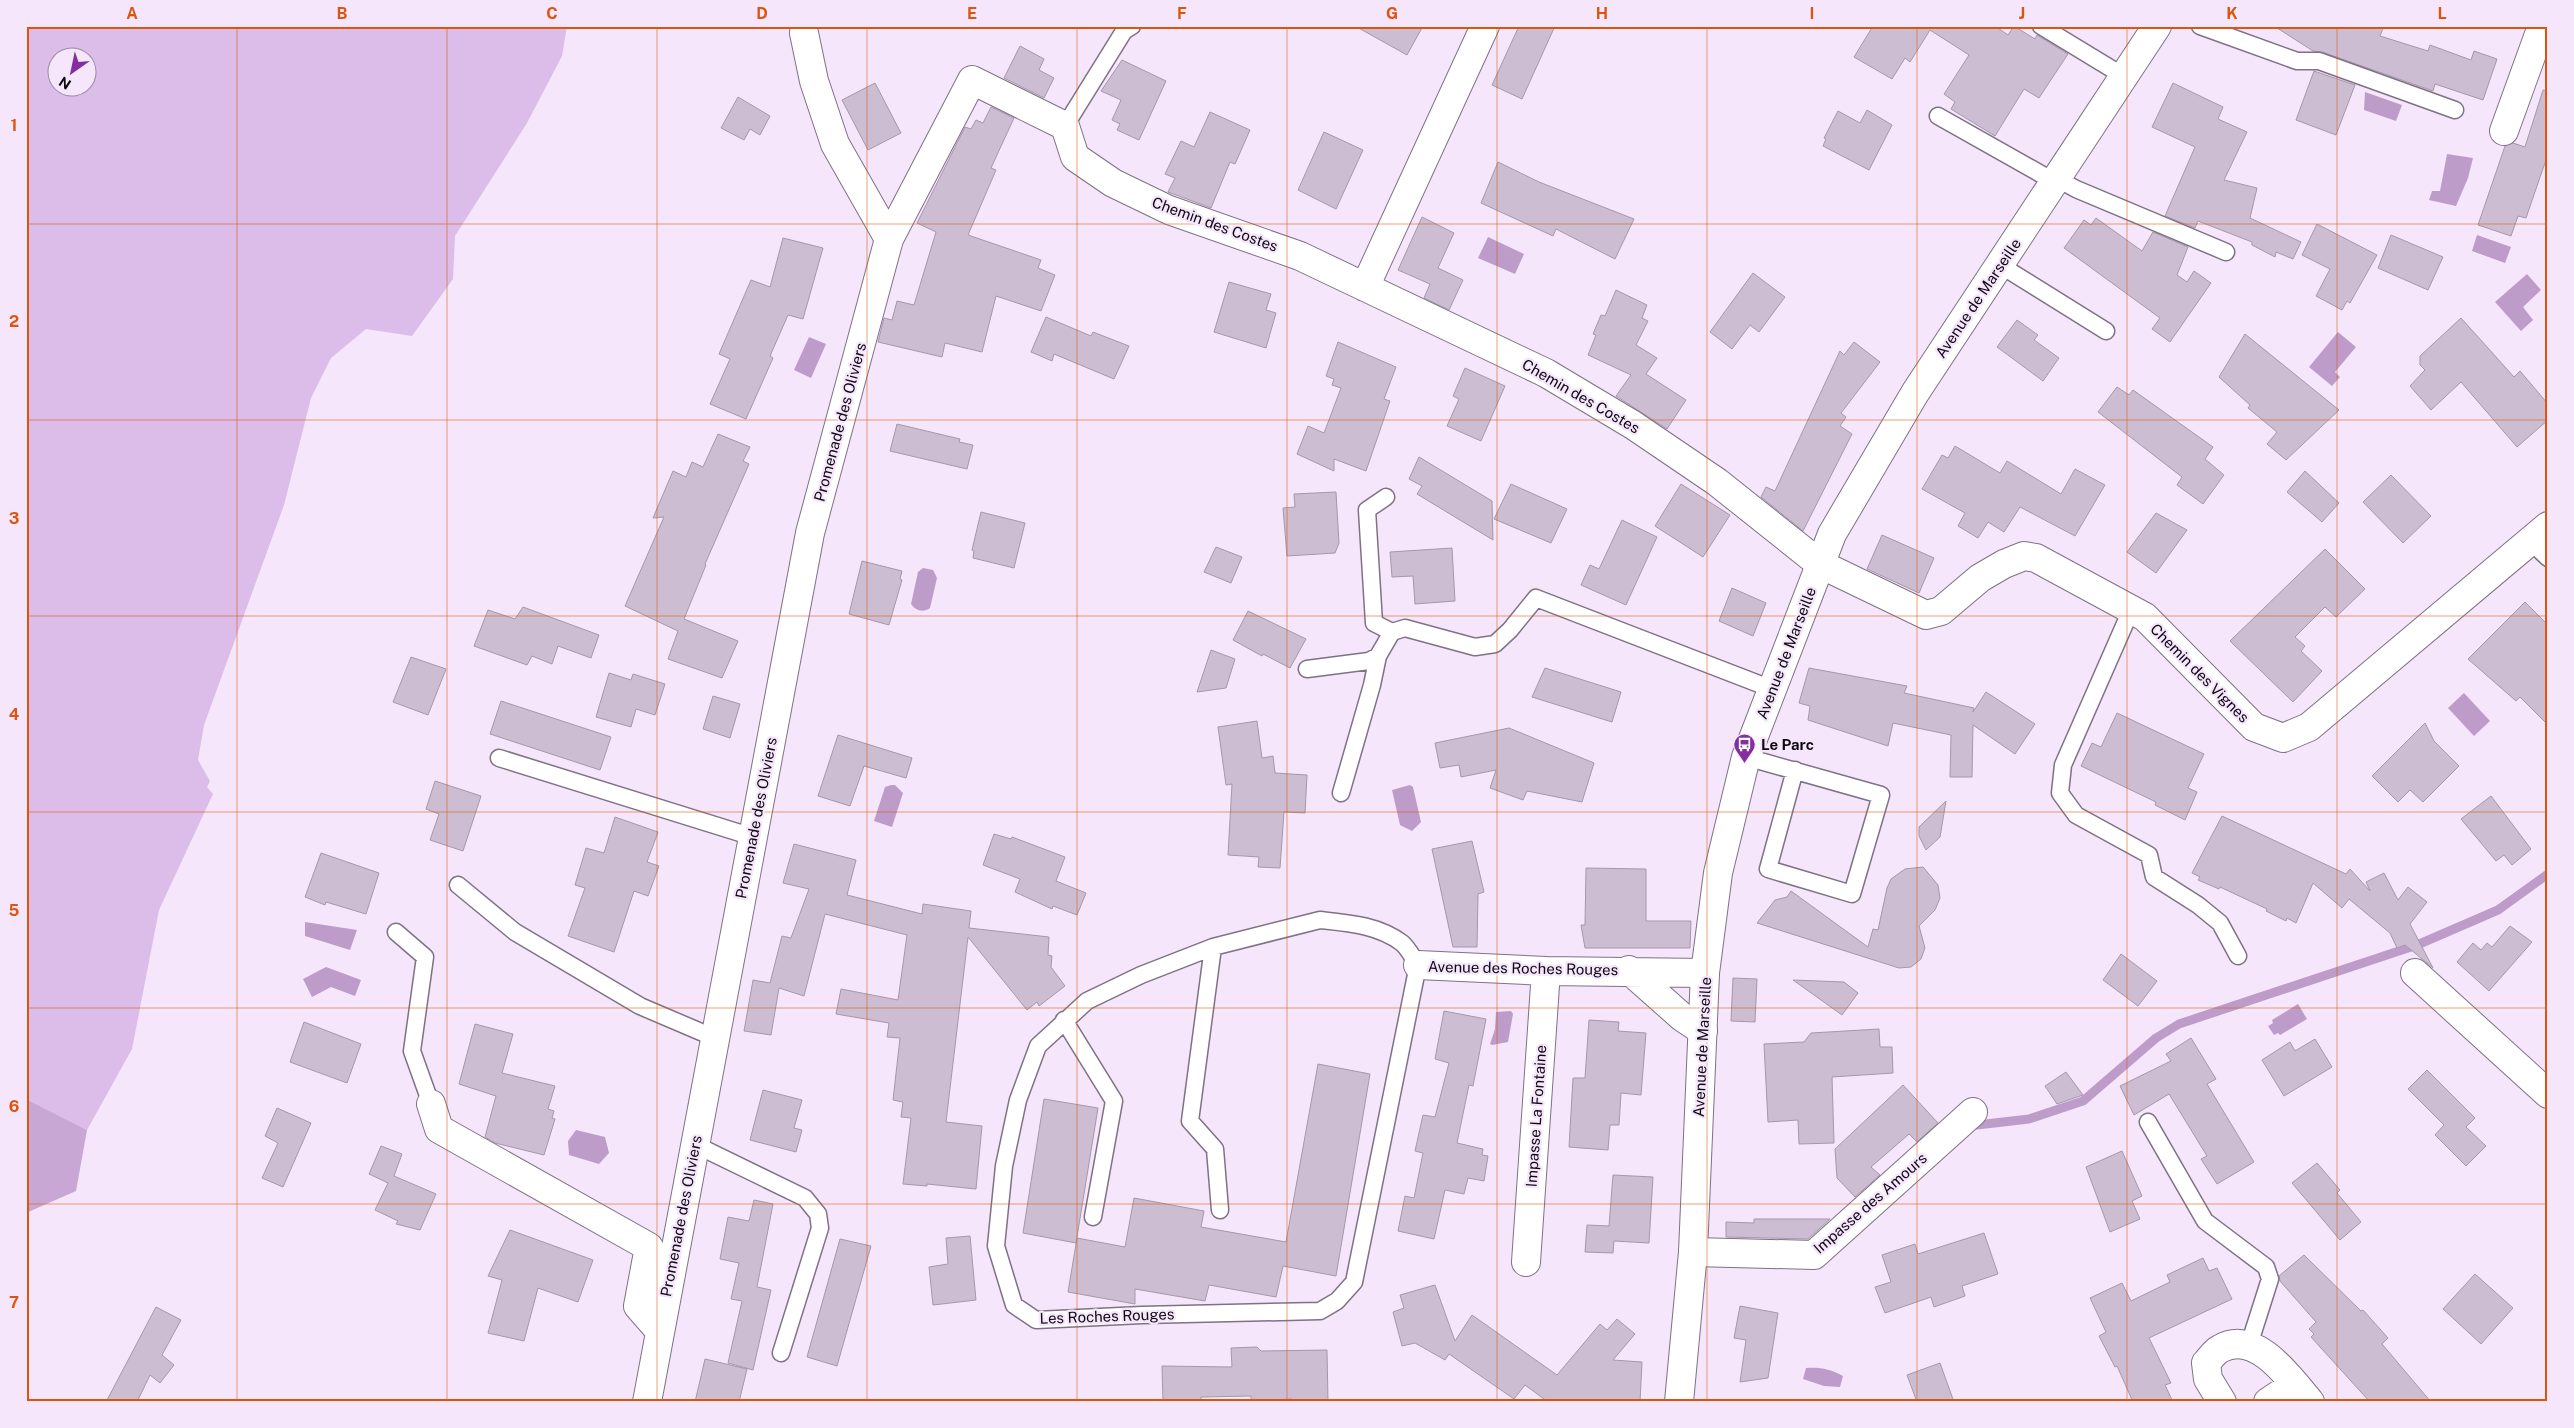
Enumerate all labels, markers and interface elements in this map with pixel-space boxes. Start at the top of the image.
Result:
text: A [126,4,138,23]
text: B [337,4,348,23]
text: C [546,4,558,23]
text: D [756,4,768,23]
text: E [967,4,977,23]
text: F [1177,4,1187,23]
text: G [1386,4,1398,23]
text: H [1596,4,1608,23]
text: I [1810,4,1814,23]
text: J [2019,4,2025,23]
text: K [2226,4,2238,23]
text: L [2437,4,2447,23]
north arrow [48,48,98,98]
text: N [56,73,74,93]
text: 1 [11,116,17,135]
street label: Chemin des Costes [1150,193,1280,255]
street label: Avenue de Marseille [1932,235,2024,361]
text: 2 [9,312,19,331]
street label: Promenade des Oliviers [811,341,869,503]
street label: Chemin des Costes [1519,355,1643,437]
text: 3 [9,509,19,528]
street label: Avenue de Marseille [1753,585,1819,721]
street label: Chemin des Vignes [2147,620,2253,726]
text: 4 [9,705,20,724]
bus stop icon: Le Parc [1733,732,1757,763]
street label: Promenade des Oliviers [732,736,780,900]
place label: Le Parc [1761,736,1814,753]
text: 5 [9,901,20,920]
street label: Avenue des Roches Rouges [1428,958,1618,978]
street label: Avenue de Marseille [1690,977,1714,1117]
street label: Impasse La Fontaine [1523,1044,1549,1188]
text: 6 [9,1097,19,1116]
street label: Promenade des Oliviers [657,1134,705,1298]
street label: Impasse des Amours [1810,1149,1930,1257]
text: 7 [9,1293,19,1312]
street label: Les Roches Rouges [1039,1305,1175,1327]

